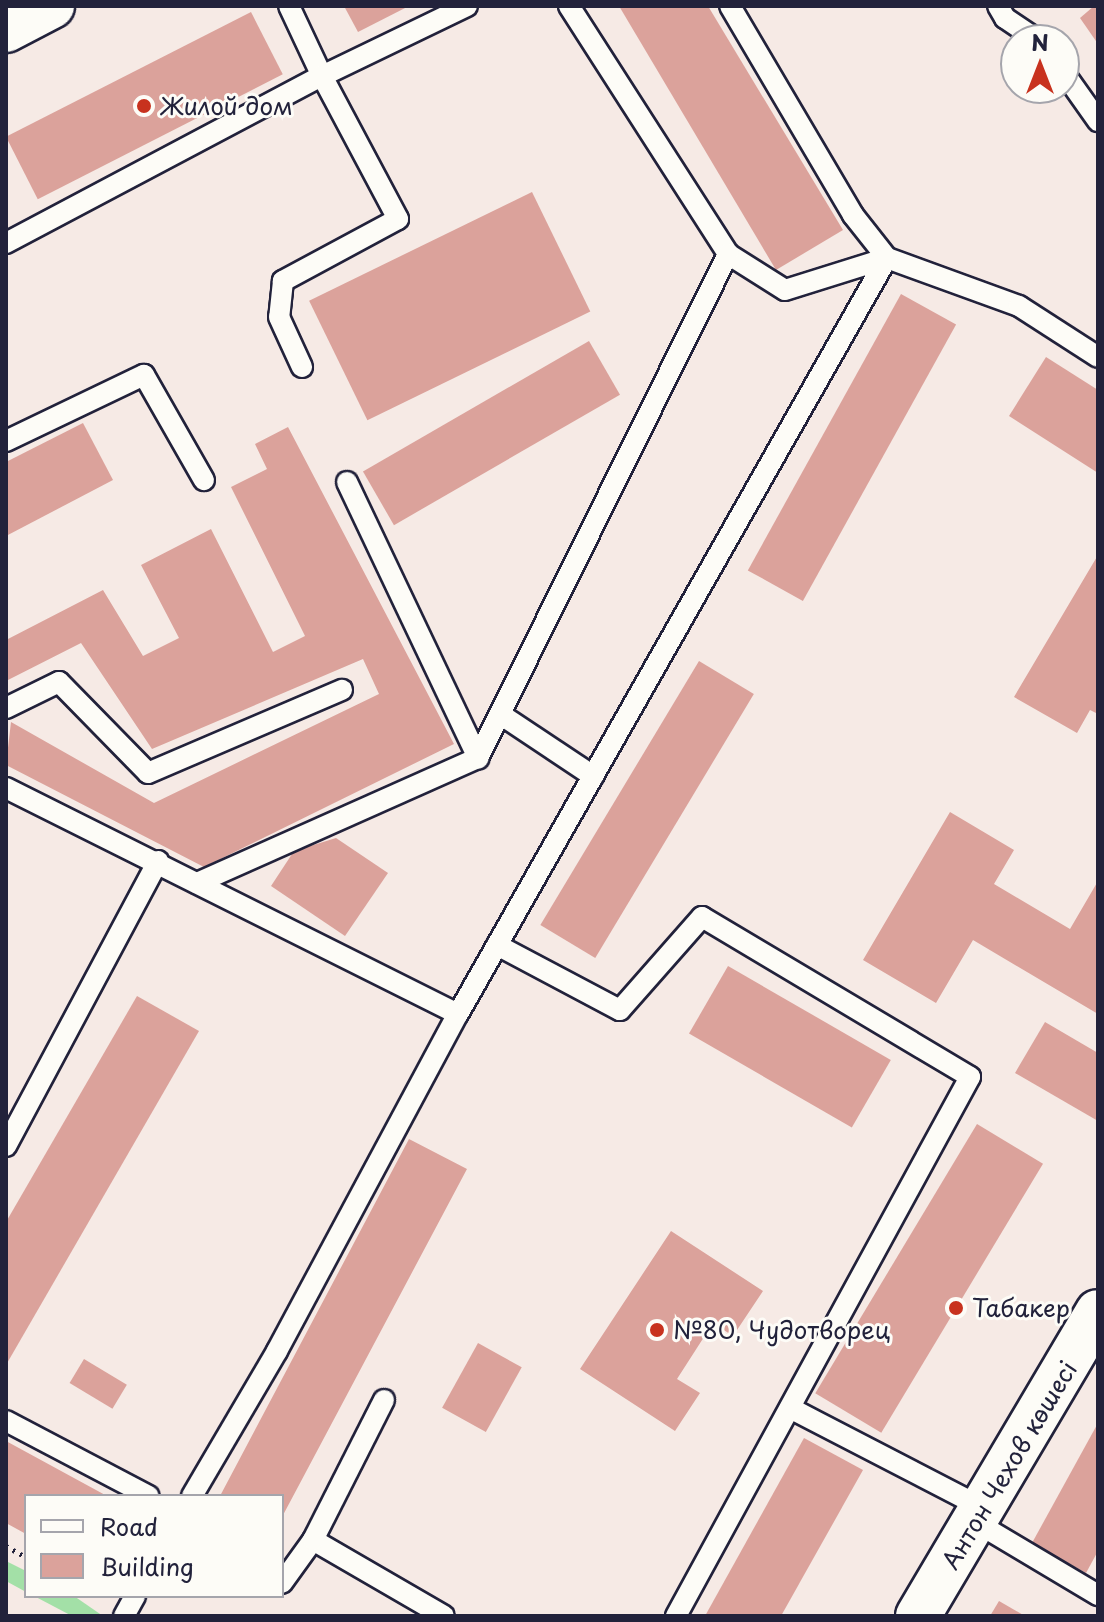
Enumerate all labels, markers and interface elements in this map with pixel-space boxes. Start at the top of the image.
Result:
north arrow [1000,24,1080,104]
text: N [1031,25,1049,58]
place label: Жилой дом [160,92,293,120]
marker: Жилой дом [135,97,153,115]
place label: Табакер [972,1294,1070,1322]
marker: Табакер [947,1299,965,1317]
place label: №80, Чудотворец [673,1316,891,1344]
marker: №80, Чудотворец [648,1321,666,1339]
street label: Антон Чехов көшесі [936,1356,1082,1574]
legend [24,1494,284,1598]
text: Road [100,1508,158,1544]
text: Building [100,1548,194,1584]

